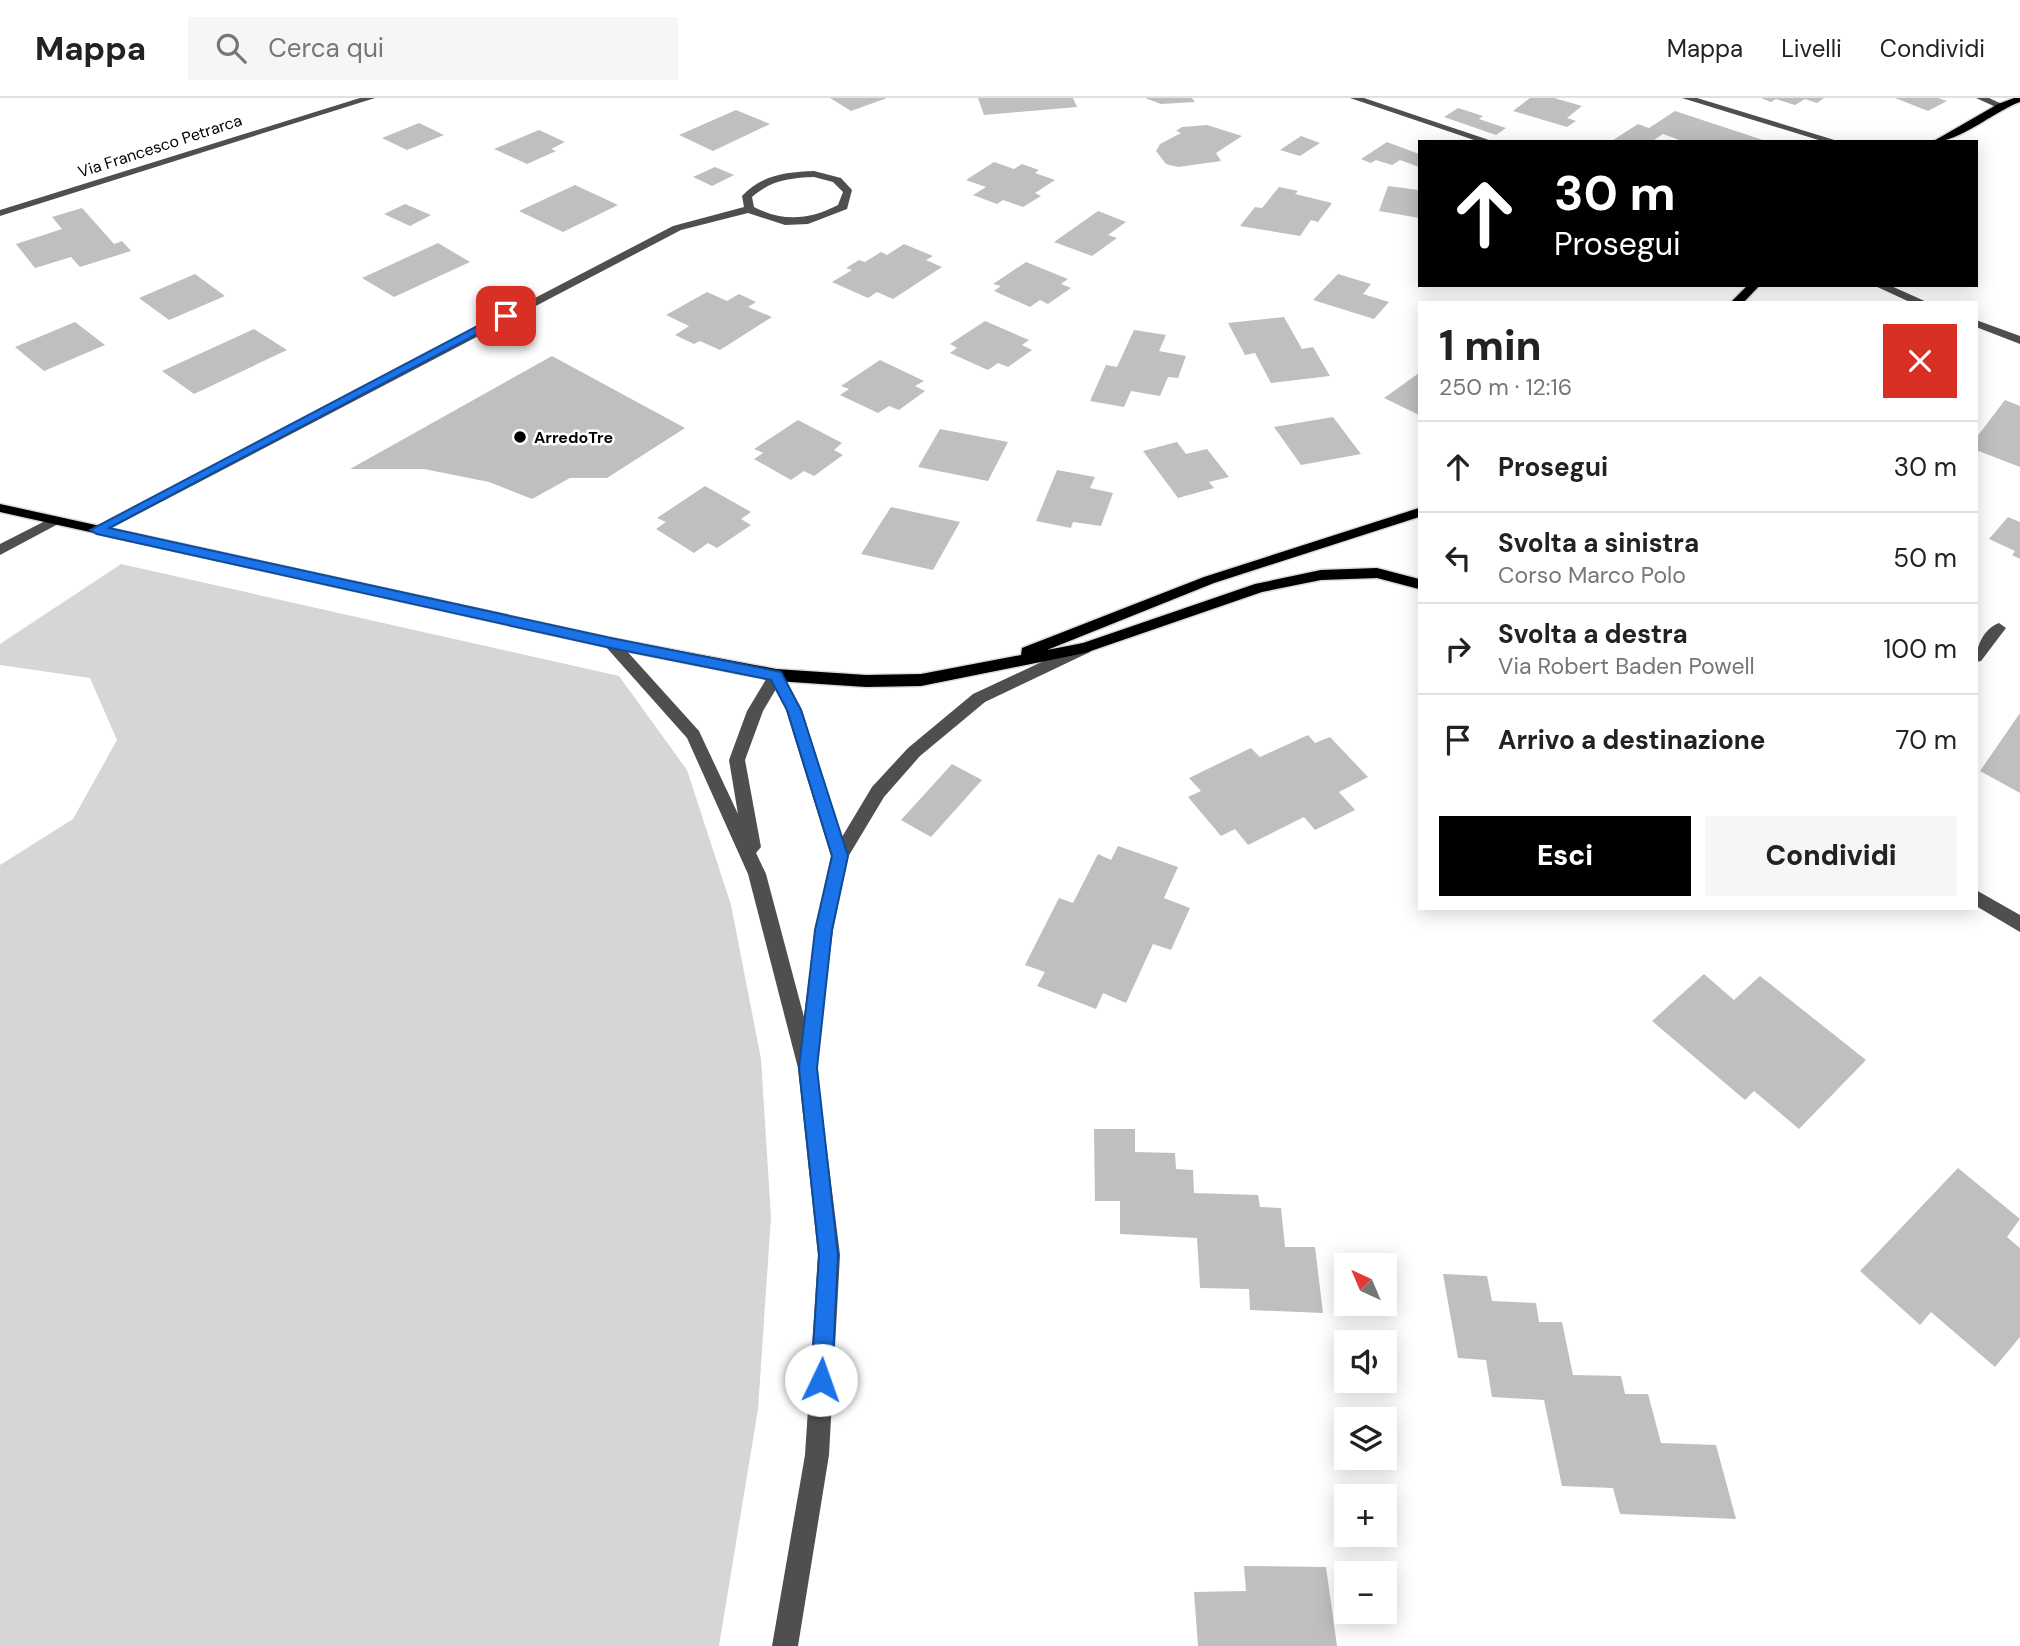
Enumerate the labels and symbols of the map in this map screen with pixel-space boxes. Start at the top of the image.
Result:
street label: Via Francesco Petrarca [75,110,245,182]
pin [476,286,536,346]
place label: ArredoTre [534,427,613,448]
marker: ArredoTre [512,429,528,445]
north arrow [1334,1253,1396,1316]
position arrow [784,1343,858,1417]

